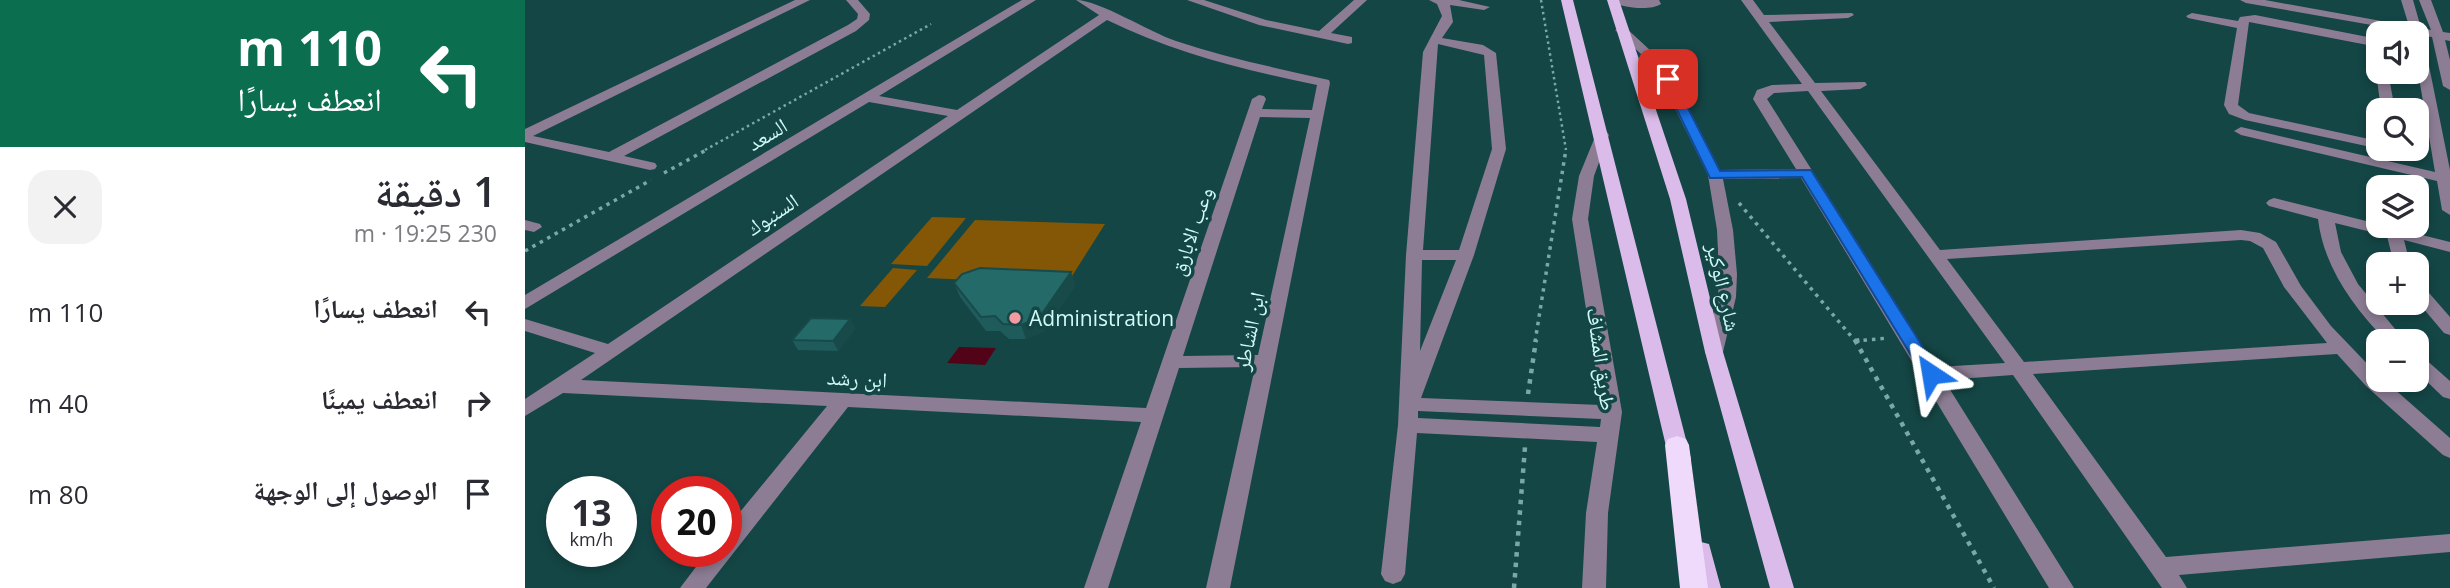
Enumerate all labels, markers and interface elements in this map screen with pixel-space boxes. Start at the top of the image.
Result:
text: 110 m [237,14,382,80]
map controls [2366,21,2429,392]
button: sound [2366,21,2429,84]
icon: left [406,28,497,119]
pin [1638,49,1698,109]
icon: arrive [1649,60,1687,98]
text: انعطف يسارًا [237,77,382,120]
button: search [2366,98,2429,161]
street label: السعد [742,111,792,157]
text: 1 دقيقة [375,162,497,219]
button: close [28,170,102,244]
button: layers [2366,175,2429,238]
street label: وعب الابارق [1163,183,1219,279]
street label: السنبوك [740,186,804,242]
text: 230 m · 19:25 [354,217,497,249]
street label: شارع الوكير [1700,239,1748,334]
button: + [2366,252,2429,315]
street label: ابن الشاطر [1227,289,1271,374]
text: انعطف يسارًا [313,290,438,326]
icon: left [459,293,497,331]
text: 110 m [28,294,103,330]
place label: Administration [1029,304,1174,332]
street label: طريق المشاف [1581,306,1623,412]
marker: Administration [1007,310,1023,326]
button: − [2366,329,2429,392]
position arrow [1894,337,1968,411]
street label: ابن رشد [826,362,888,394]
text: انعطف يمينًا [321,381,438,417]
icon: right [459,384,497,422]
text: 40 m [28,385,89,421]
text: الوصول إلى الوجهة [254,472,438,508]
icon: arrive [459,475,497,513]
text: 80 m [28,476,89,512]
speed limit sign: 20 [651,476,742,567]
text: 13 [571,489,612,536]
text: km/h [570,527,613,551]

